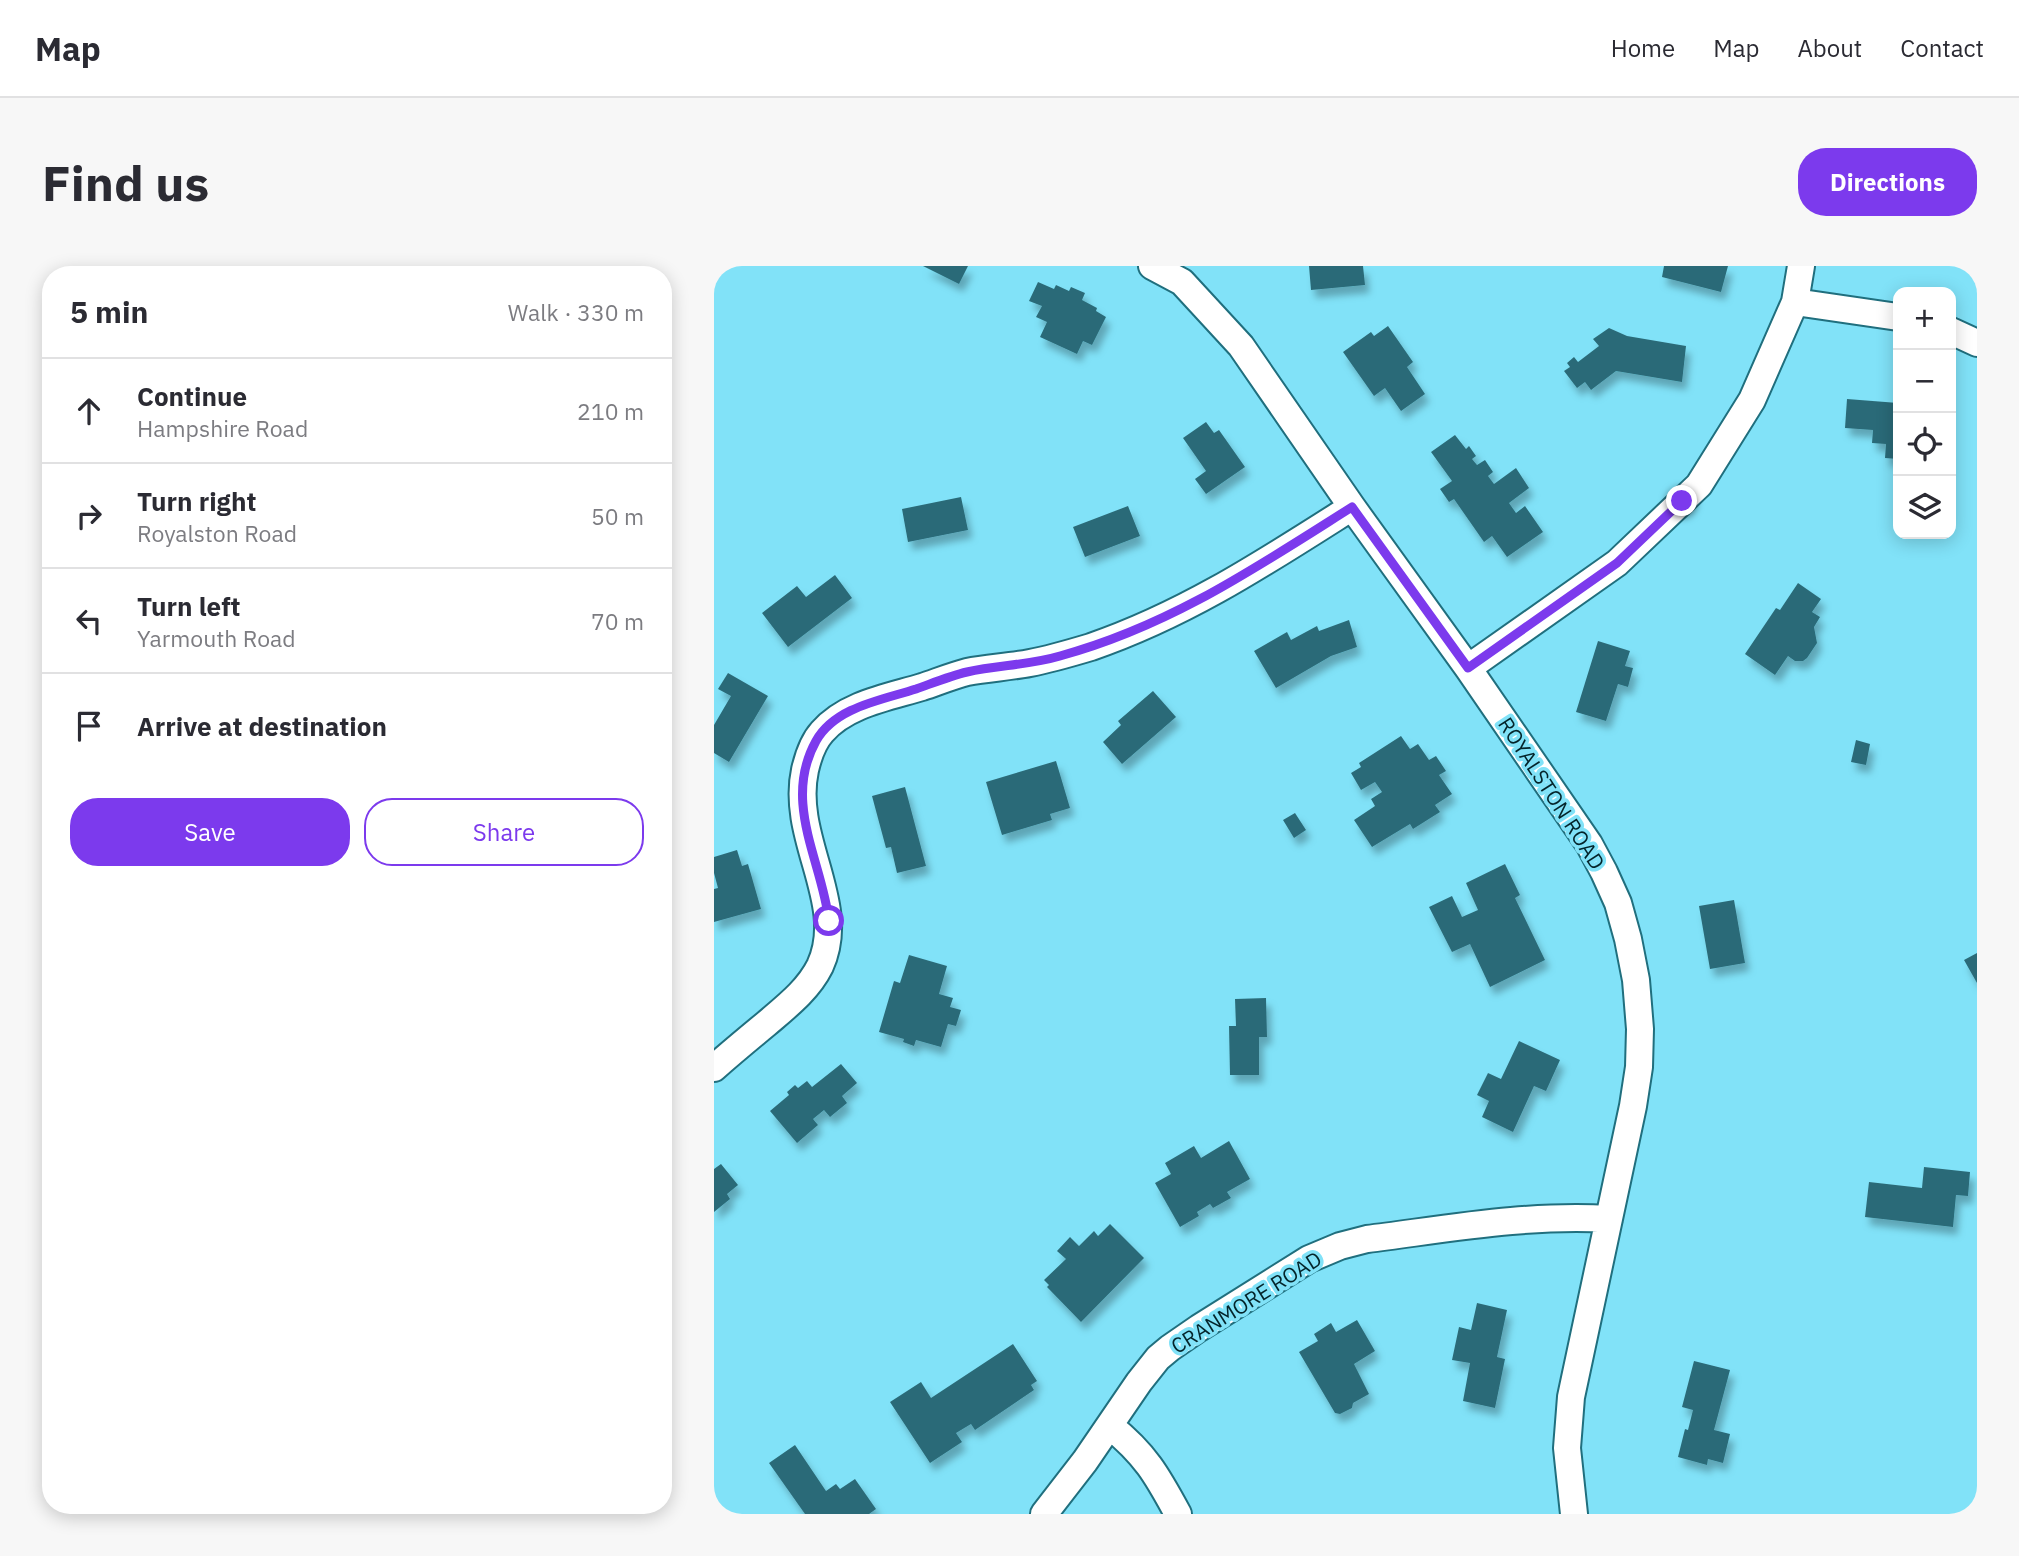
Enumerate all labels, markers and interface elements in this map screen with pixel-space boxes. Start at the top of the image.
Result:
text: Map [35,27,101,70]
text: Home [1611,32,1675,64]
text: Map [1713,32,1759,64]
text: About [1797,32,1862,64]
text: Contact [1900,32,1984,64]
button: Directions [1798,148,1977,216]
text: Find us [42,151,209,214]
map controls [1893,287,1956,539]
button: + [1893,287,1956,350]
text: 5 min [70,292,148,331]
text: Walk · 330 m [508,297,644,327]
button: − [1893,350,1956,413]
text: Continue [137,379,247,413]
icon: ahead [70,392,108,430]
text: 210 m [577,396,644,426]
text: Hampshire Road [137,413,308,443]
button: locate [1893,413,1956,476]
button: layers [1893,476,1956,539]
text: Turn right [137,484,256,518]
route end [1666,485,1697,516]
icon: right [70,497,108,535]
text: 50 m [591,501,644,531]
text: Royalston Road [137,518,297,548]
text: Turn left [137,589,240,623]
icon: left [70,602,108,640]
text: 70 m [591,606,644,636]
text: Yarmouth Road [137,623,296,653]
icon: arrive [70,707,108,745]
text: Arrive at destination [137,709,387,743]
street label: ROYALSTON ROAD [1492,711,1612,875]
button: Save [70,798,350,866]
button: Share [364,798,644,866]
route start [813,905,844,936]
street label: CRANMORE ROAD [1165,1244,1327,1360]

